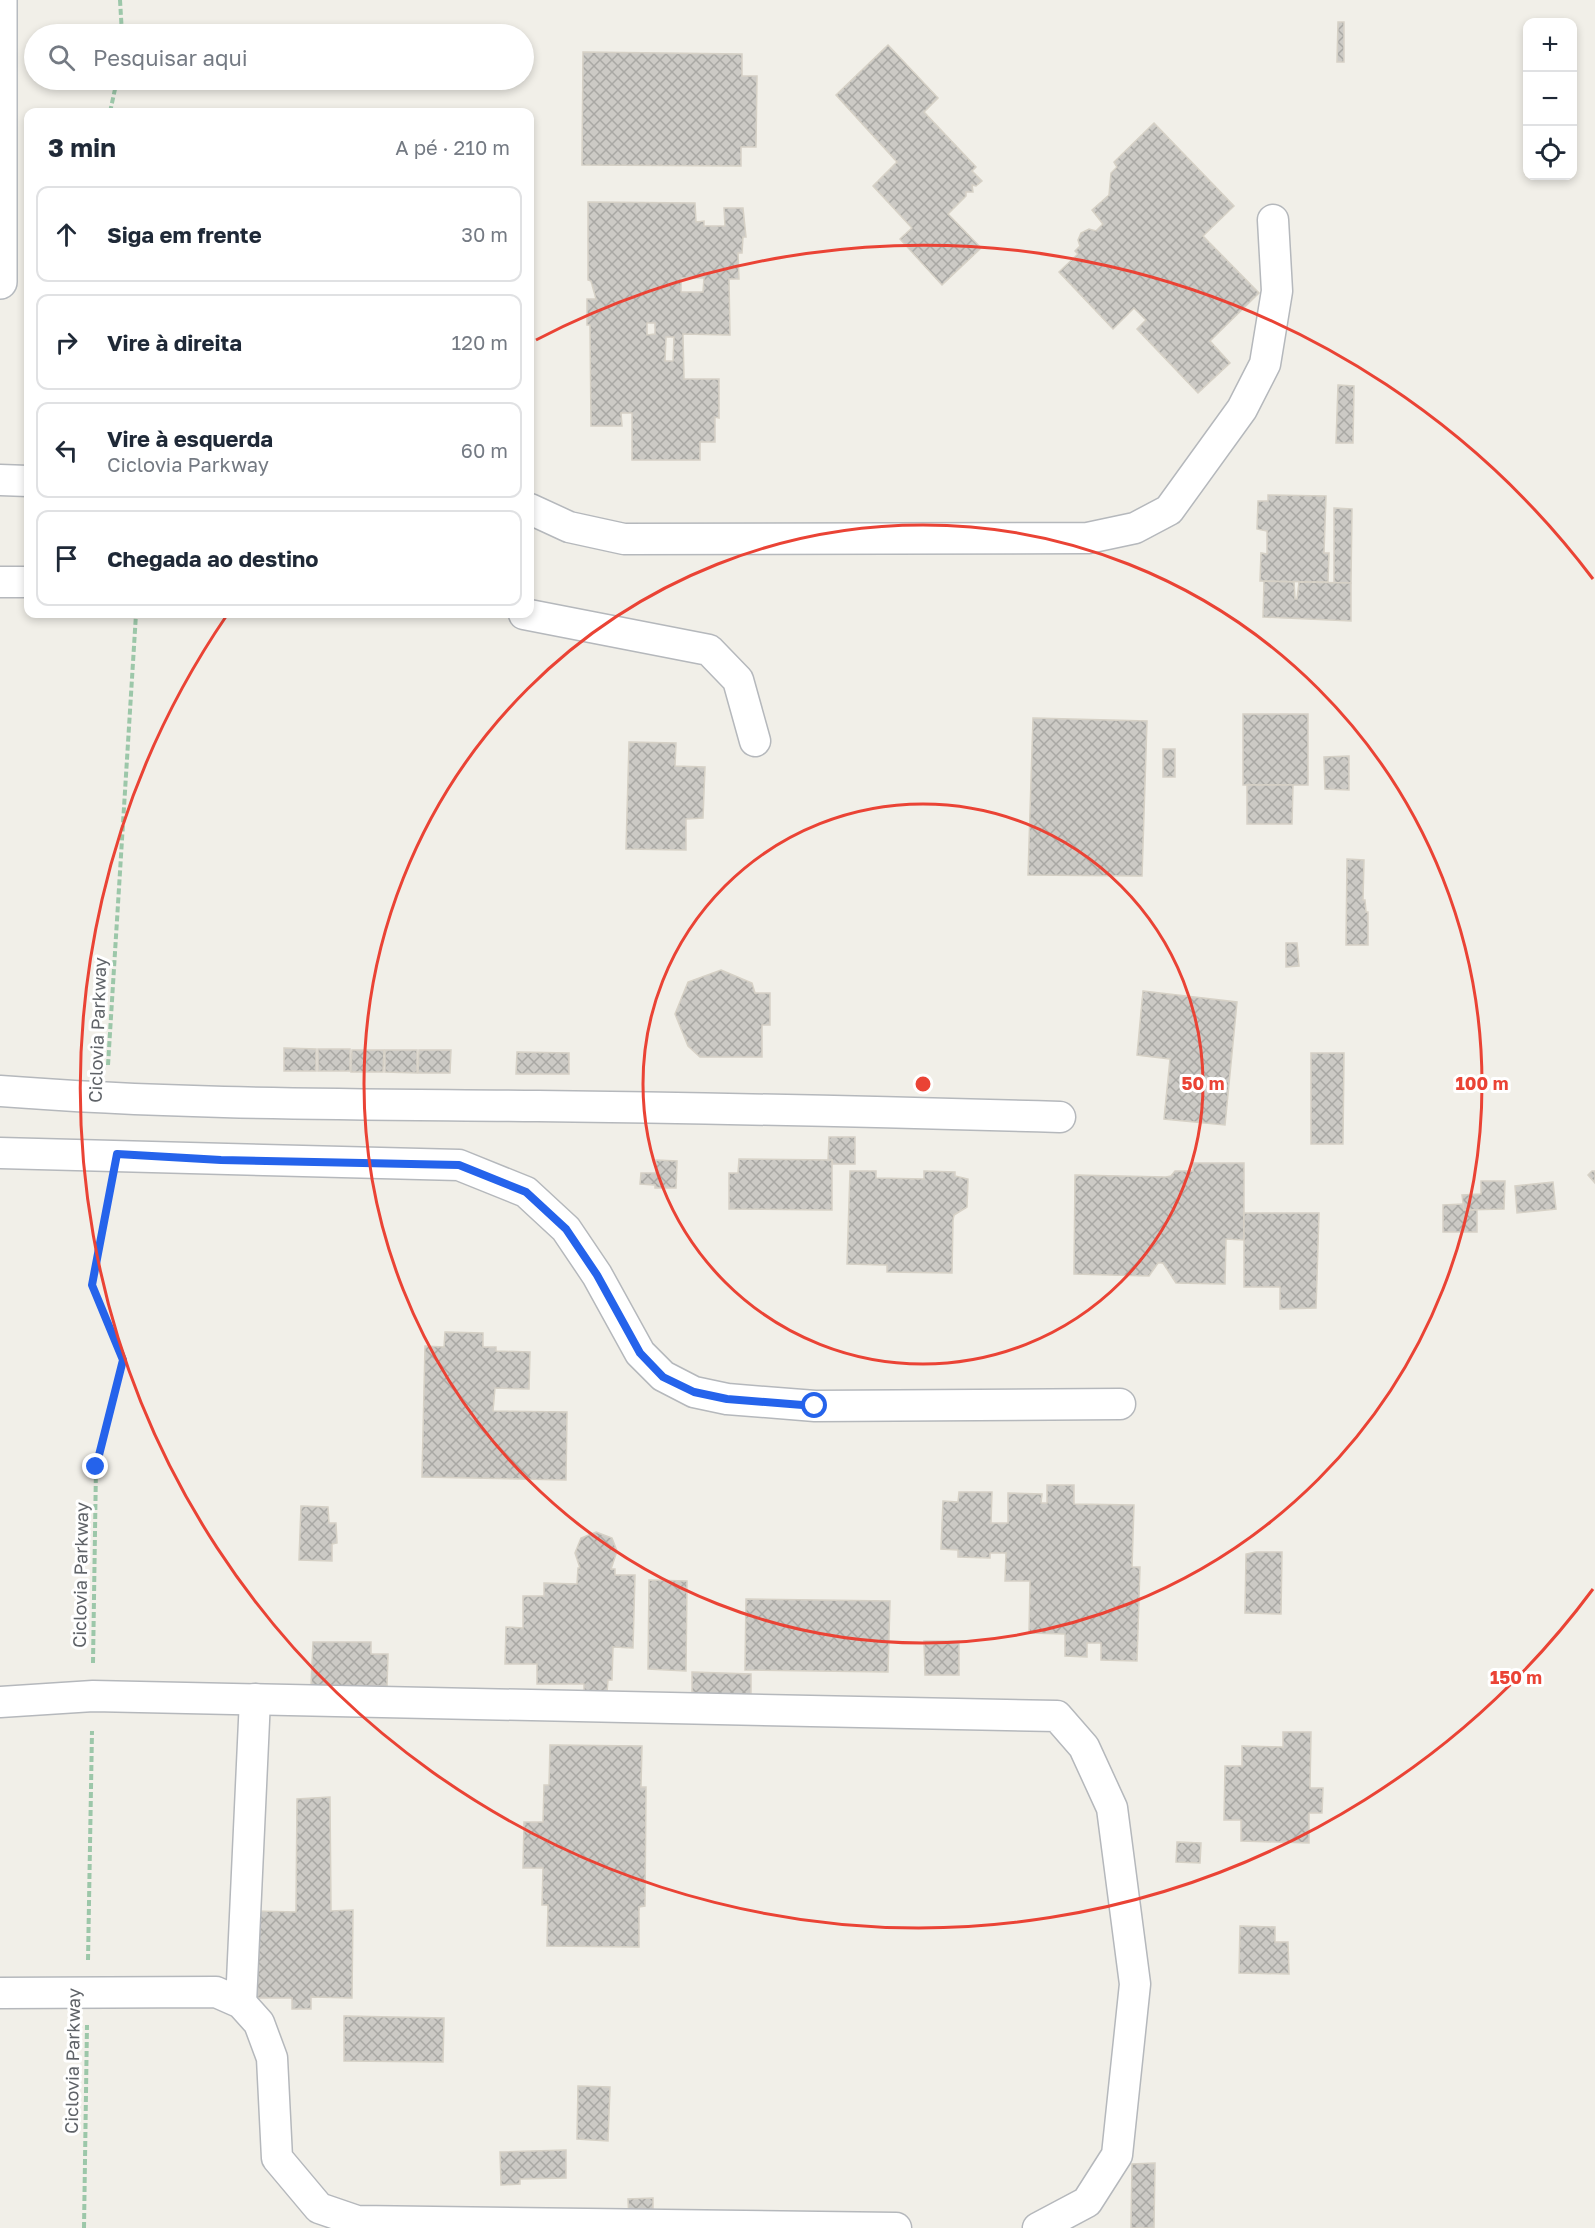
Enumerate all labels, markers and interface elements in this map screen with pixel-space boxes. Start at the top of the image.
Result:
map controls [1523,18,1577,180]
button: + [1523,18,1577,72]
search box [24,24,534,90]
icon: search [45,41,78,74]
text: Pesquisar aqui [93,44,248,71]
button: − [1523,72,1577,126]
button: locate [1523,126,1577,180]
text: 3 min [48,132,116,163]
text: A pé · 210 m [395,135,510,159]
icon: ahead [50,218,83,251]
text: Siga em frente [107,221,262,248]
text: 30 m [461,222,508,246]
icon: right [50,326,83,359]
text: Vire à direita [107,329,242,356]
text: 120 m [452,330,508,354]
text: Vire à esquerda [107,425,273,452]
icon: left [50,434,83,467]
text: 60 m [461,438,508,462]
text: Ciclovia Parkway [107,452,269,476]
icon: arrive [50,542,83,575]
text: Chegada ao destino [107,545,319,572]
street label: Ciclovia Parkway [83,957,111,1103]
text: 50 m [1182,1072,1224,1094]
text: 100 m [1456,1072,1508,1094]
centre of rings [913,1074,933,1094]
route start [801,1392,827,1418]
route end [82,1453,108,1479]
street label: Ciclovia Parkway [68,1502,92,1648]
text: 150 m [1490,1666,1542,1688]
street label: Ciclovia Parkway [60,1988,84,2134]

